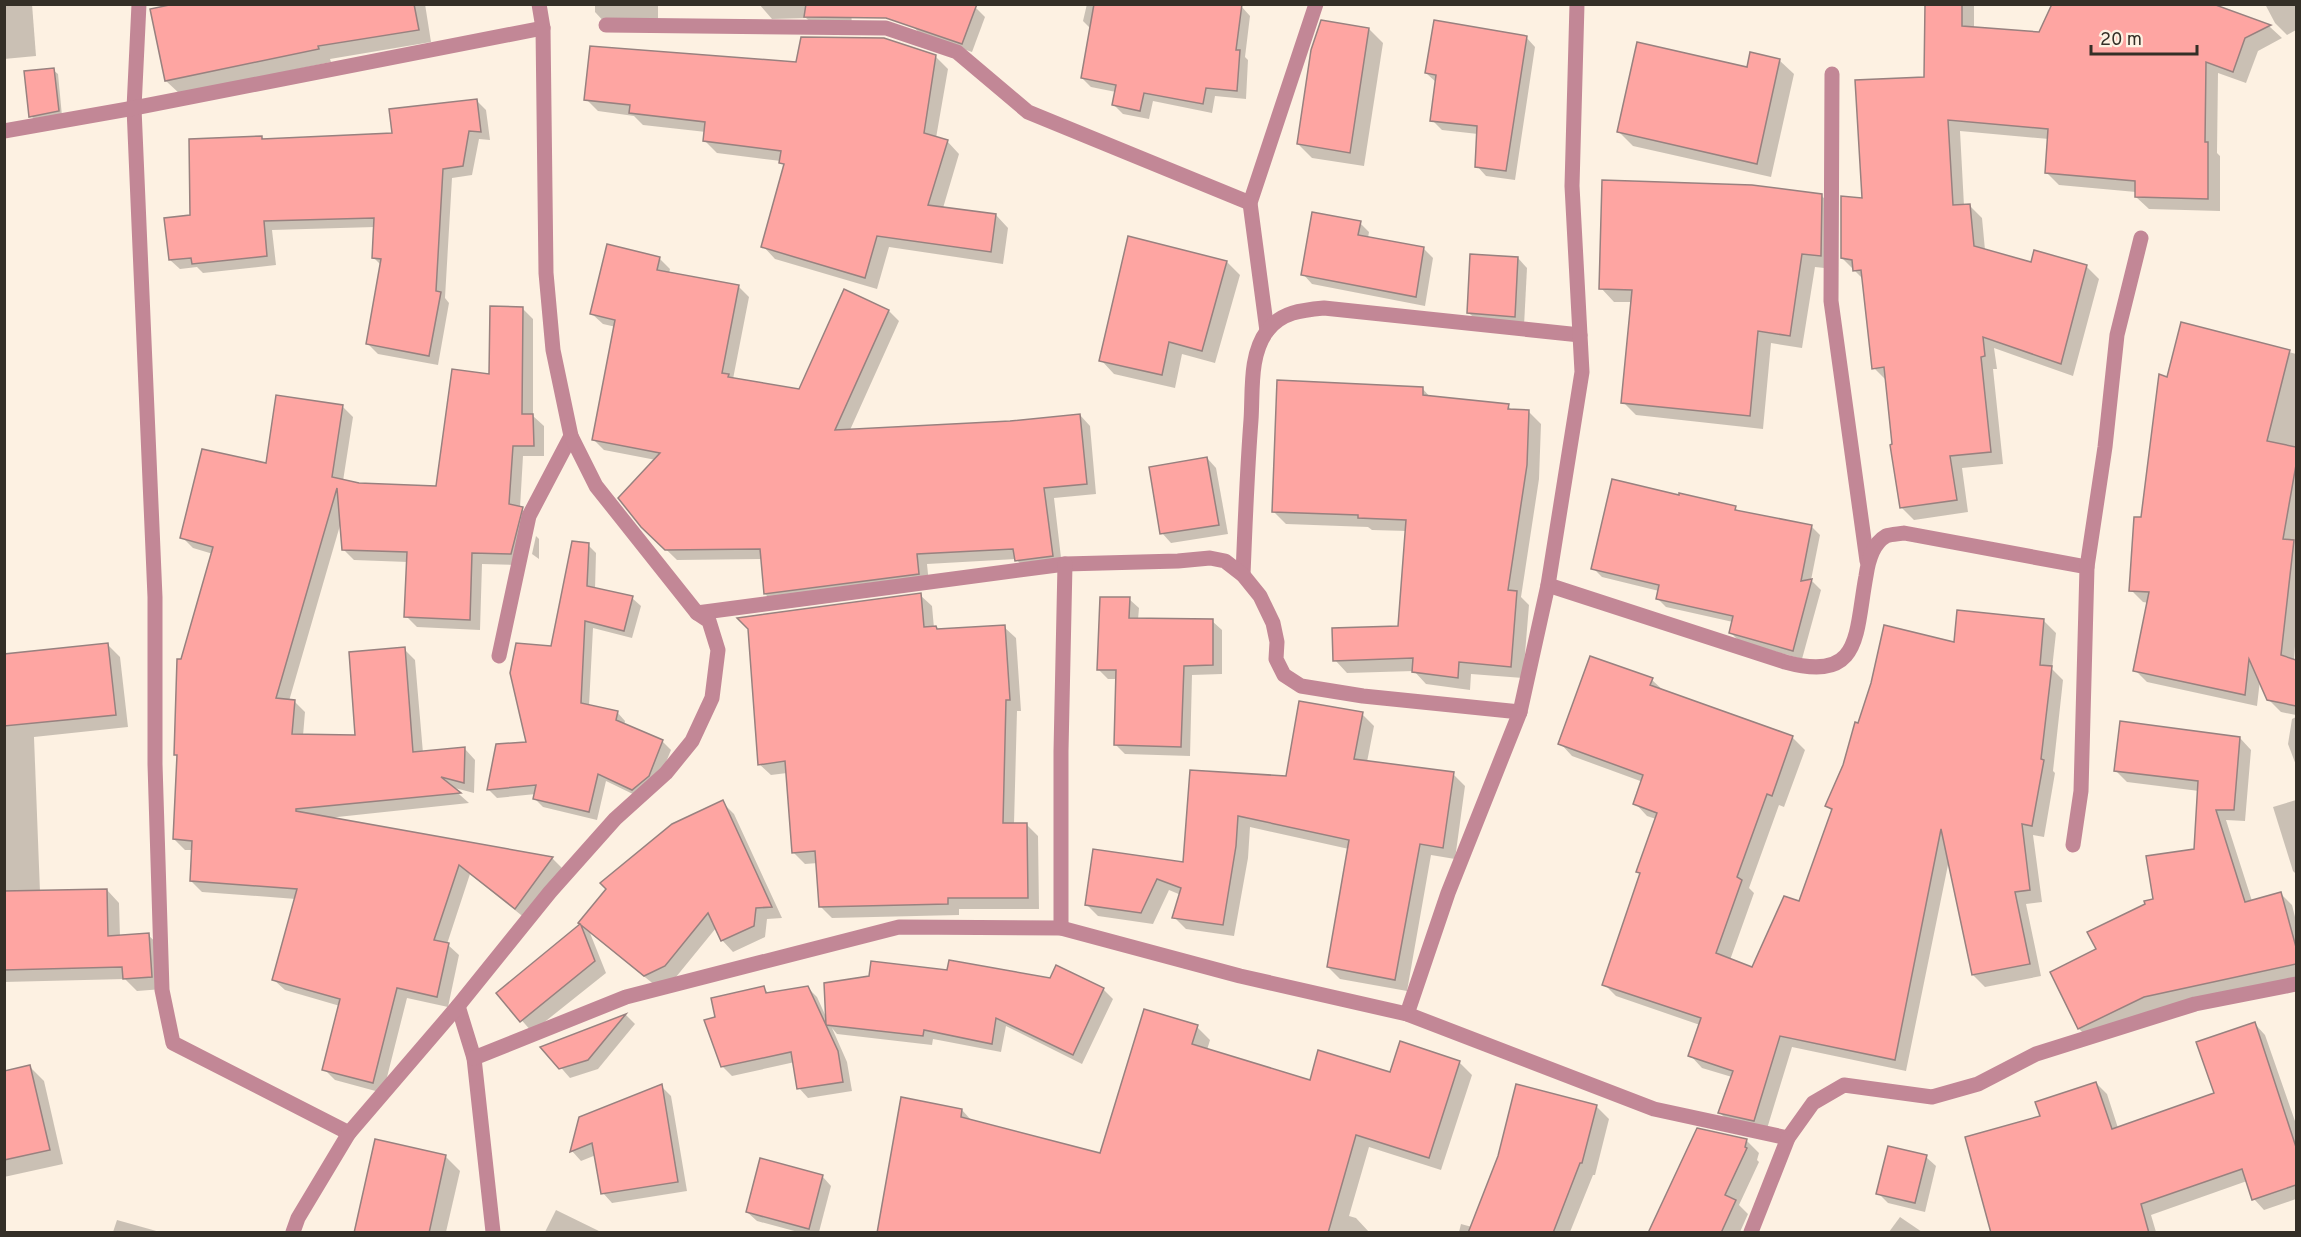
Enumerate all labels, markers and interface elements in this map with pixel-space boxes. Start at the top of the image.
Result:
scale bar [2091,18,2198,56]
text: 20 m [2100,29,2142,52]

